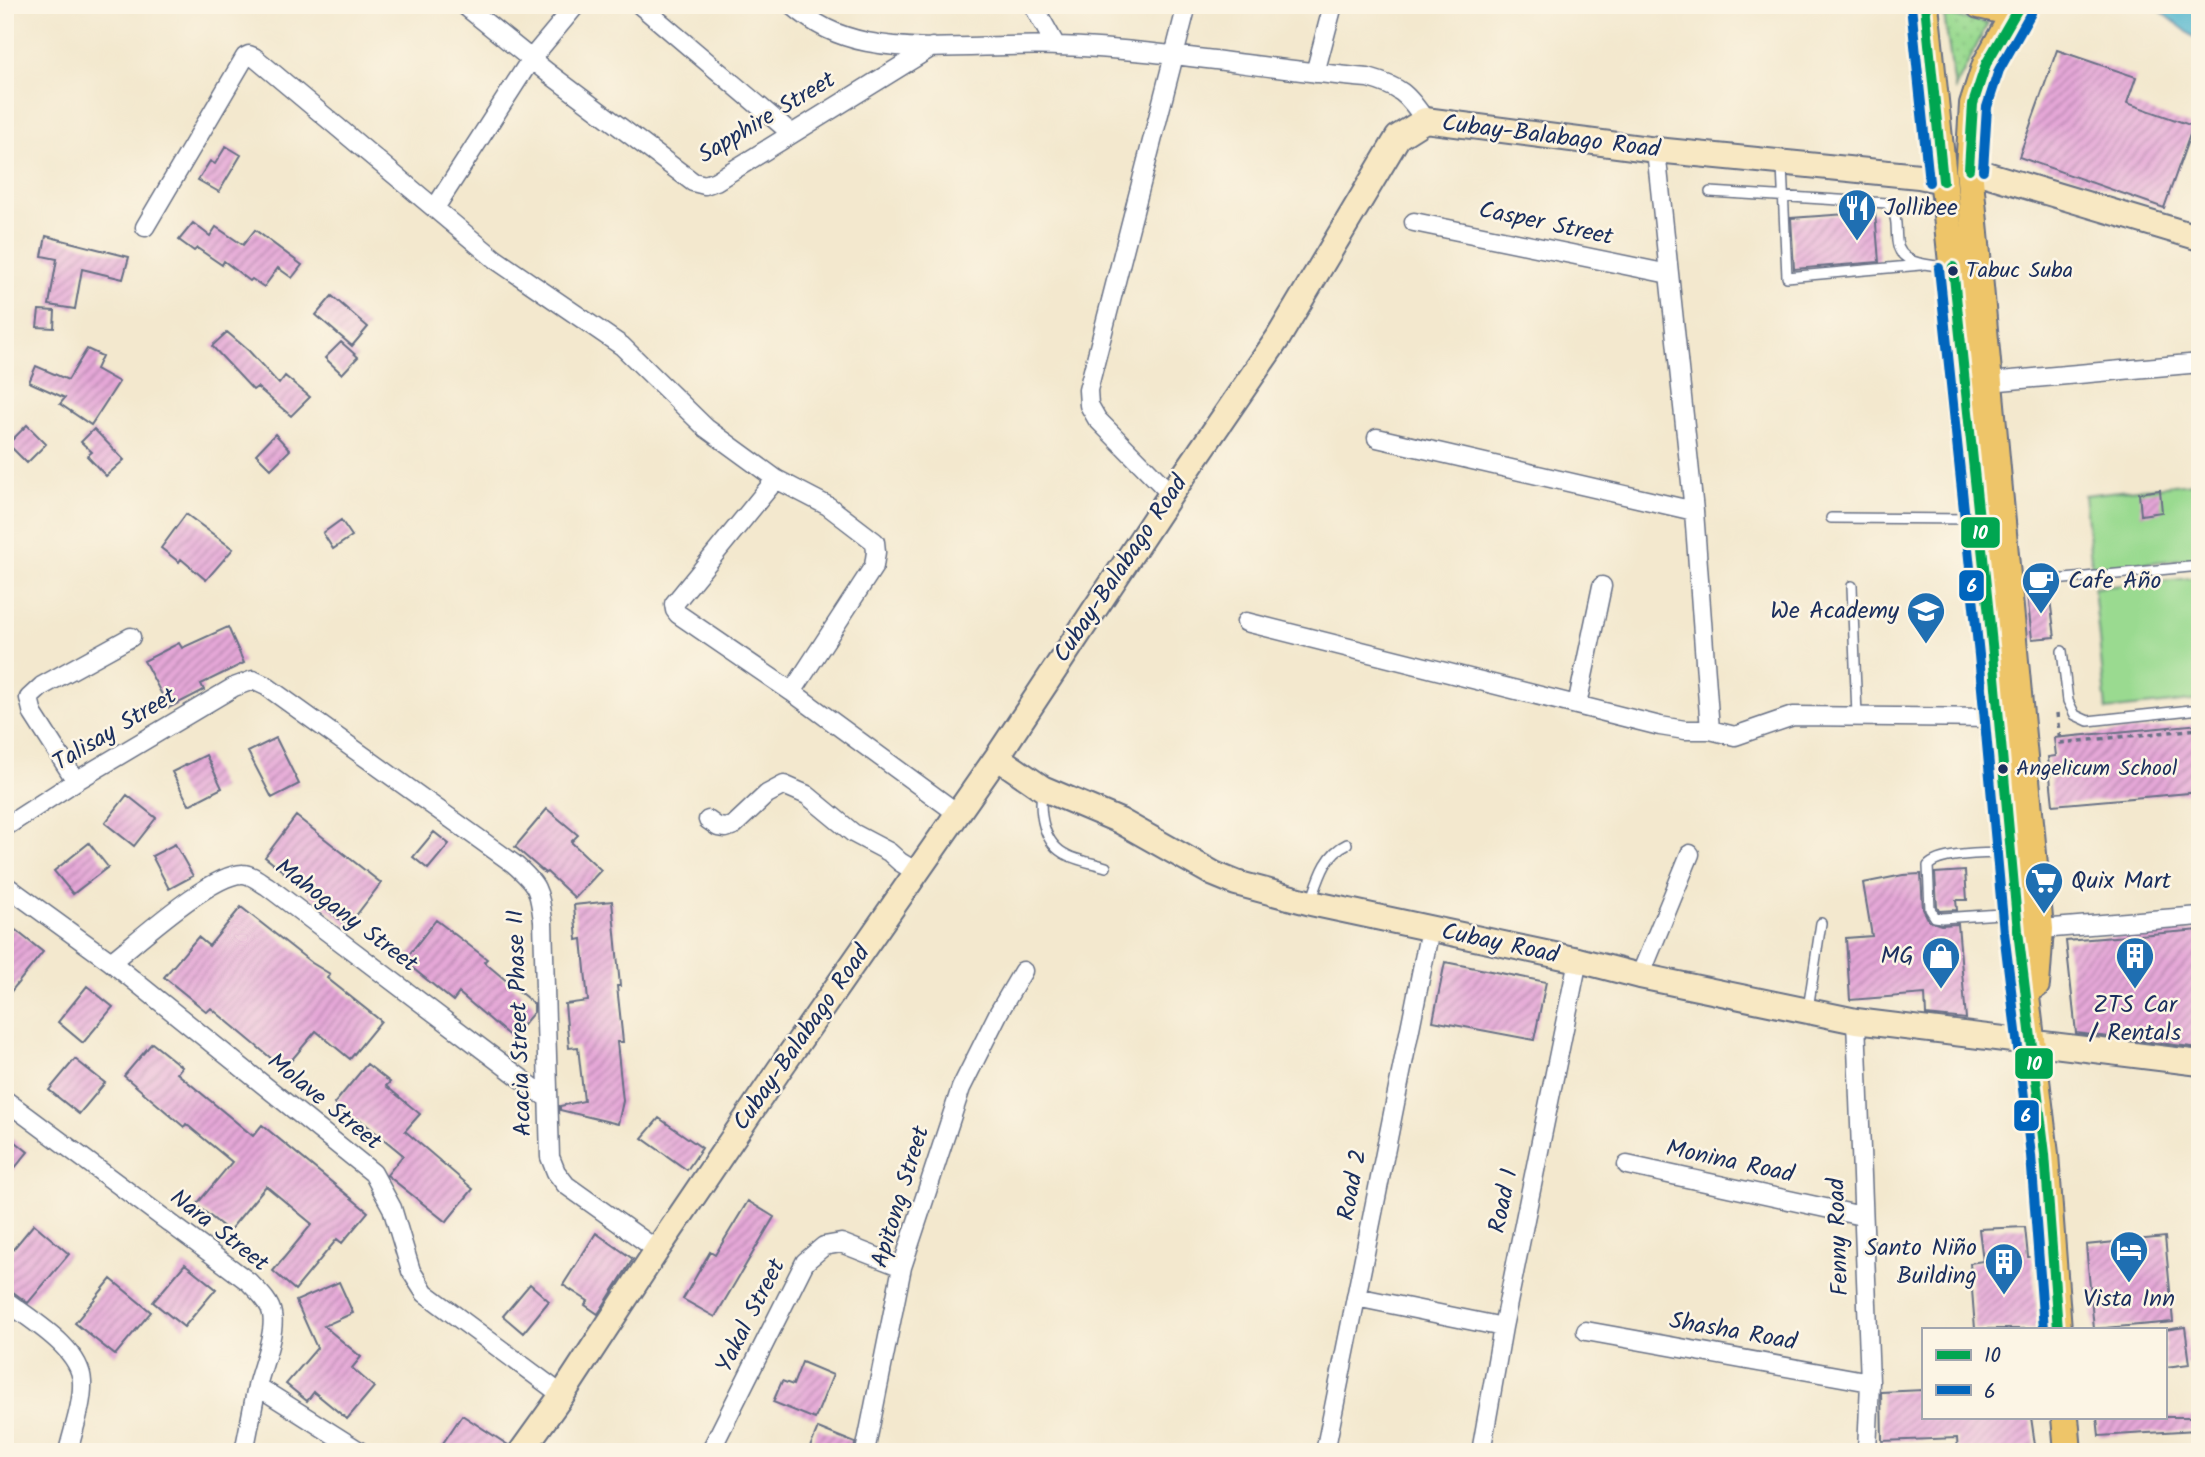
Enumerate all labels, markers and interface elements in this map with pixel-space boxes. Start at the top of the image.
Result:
street label: Sapphire Street [691,61,844,175]
street label: Cubay-Balabago Road [1440,104,1663,170]
restaurant icon: Jollibee [1836,187,1878,242]
place label: Jollibee [1884,189,1958,228]
street label: Casper Street [1475,191,1618,257]
place label: Tabuc Suba [1966,254,2073,289]
marker: Tabuc Suba [1946,264,1960,278]
street label: Cubay-Balabago Road [1043,466,1199,671]
line badge: 10 [1960,516,2001,549]
text: 10 [1972,519,1988,549]
cafe icon: Cafe Año [2020,560,2062,615]
place label: Cafe Año [2068,562,2161,601]
line badge: 6 [1958,569,1985,602]
text: 6 [1967,572,1977,602]
school or university icon: We Academy [1905,590,1947,645]
place label: We Academy [1770,592,1900,631]
street label: Talisay Street [45,677,185,782]
place label: Angelicum School [2016,752,2178,787]
marker: Angelicum School [1996,762,2010,776]
street label: Mahogany Street [266,849,427,983]
supermarket icon: Quix Mart [2023,860,2065,915]
place label: Quix Mart [2071,862,2172,901]
street label: Acacia Street Phase II [497,909,543,1137]
street label: Cubay Road [1438,913,1563,976]
shop icon: MG [1920,935,1962,990]
building icon: ZTS Car / Rentals [2114,935,2156,990]
street label: Cubay-Balabago Road [723,936,882,1139]
place label: MG [1880,937,1914,976]
place label: ZTS Car / Rentals [2089,986,2181,1053]
street label: Molave Street [258,1043,391,1161]
line badge: 10 [2014,1047,2054,1080]
text: 10 [2026,1050,2042,1080]
line badge: 6 [2013,1099,2040,1132]
text: 6 [2021,1102,2031,1132]
street label: Apitong Street [861,1121,941,1273]
street label: Monina Road [1662,1129,1799,1195]
street label: Road 2 [1327,1146,1379,1224]
street label: Road 1 [1478,1165,1530,1237]
street label: Fenny Road [1817,1176,1861,1297]
street label: Nara Street [161,1180,278,1283]
place label: Santo Niño Building [1865,1229,1977,1296]
hotel icon: Vista Inn [2108,1229,2150,1284]
building icon: Santo Niño Building [1983,1241,2025,1296]
street label: Yakal Street [705,1251,797,1380]
place label: Vista Inn [2083,1280,2175,1319]
street label: Shasha Road [1666,1302,1801,1363]
legend [1922,1328,2166,1418]
text: 10 [1984,1340,2001,1373]
text: 6 [1984,1376,1996,1409]

